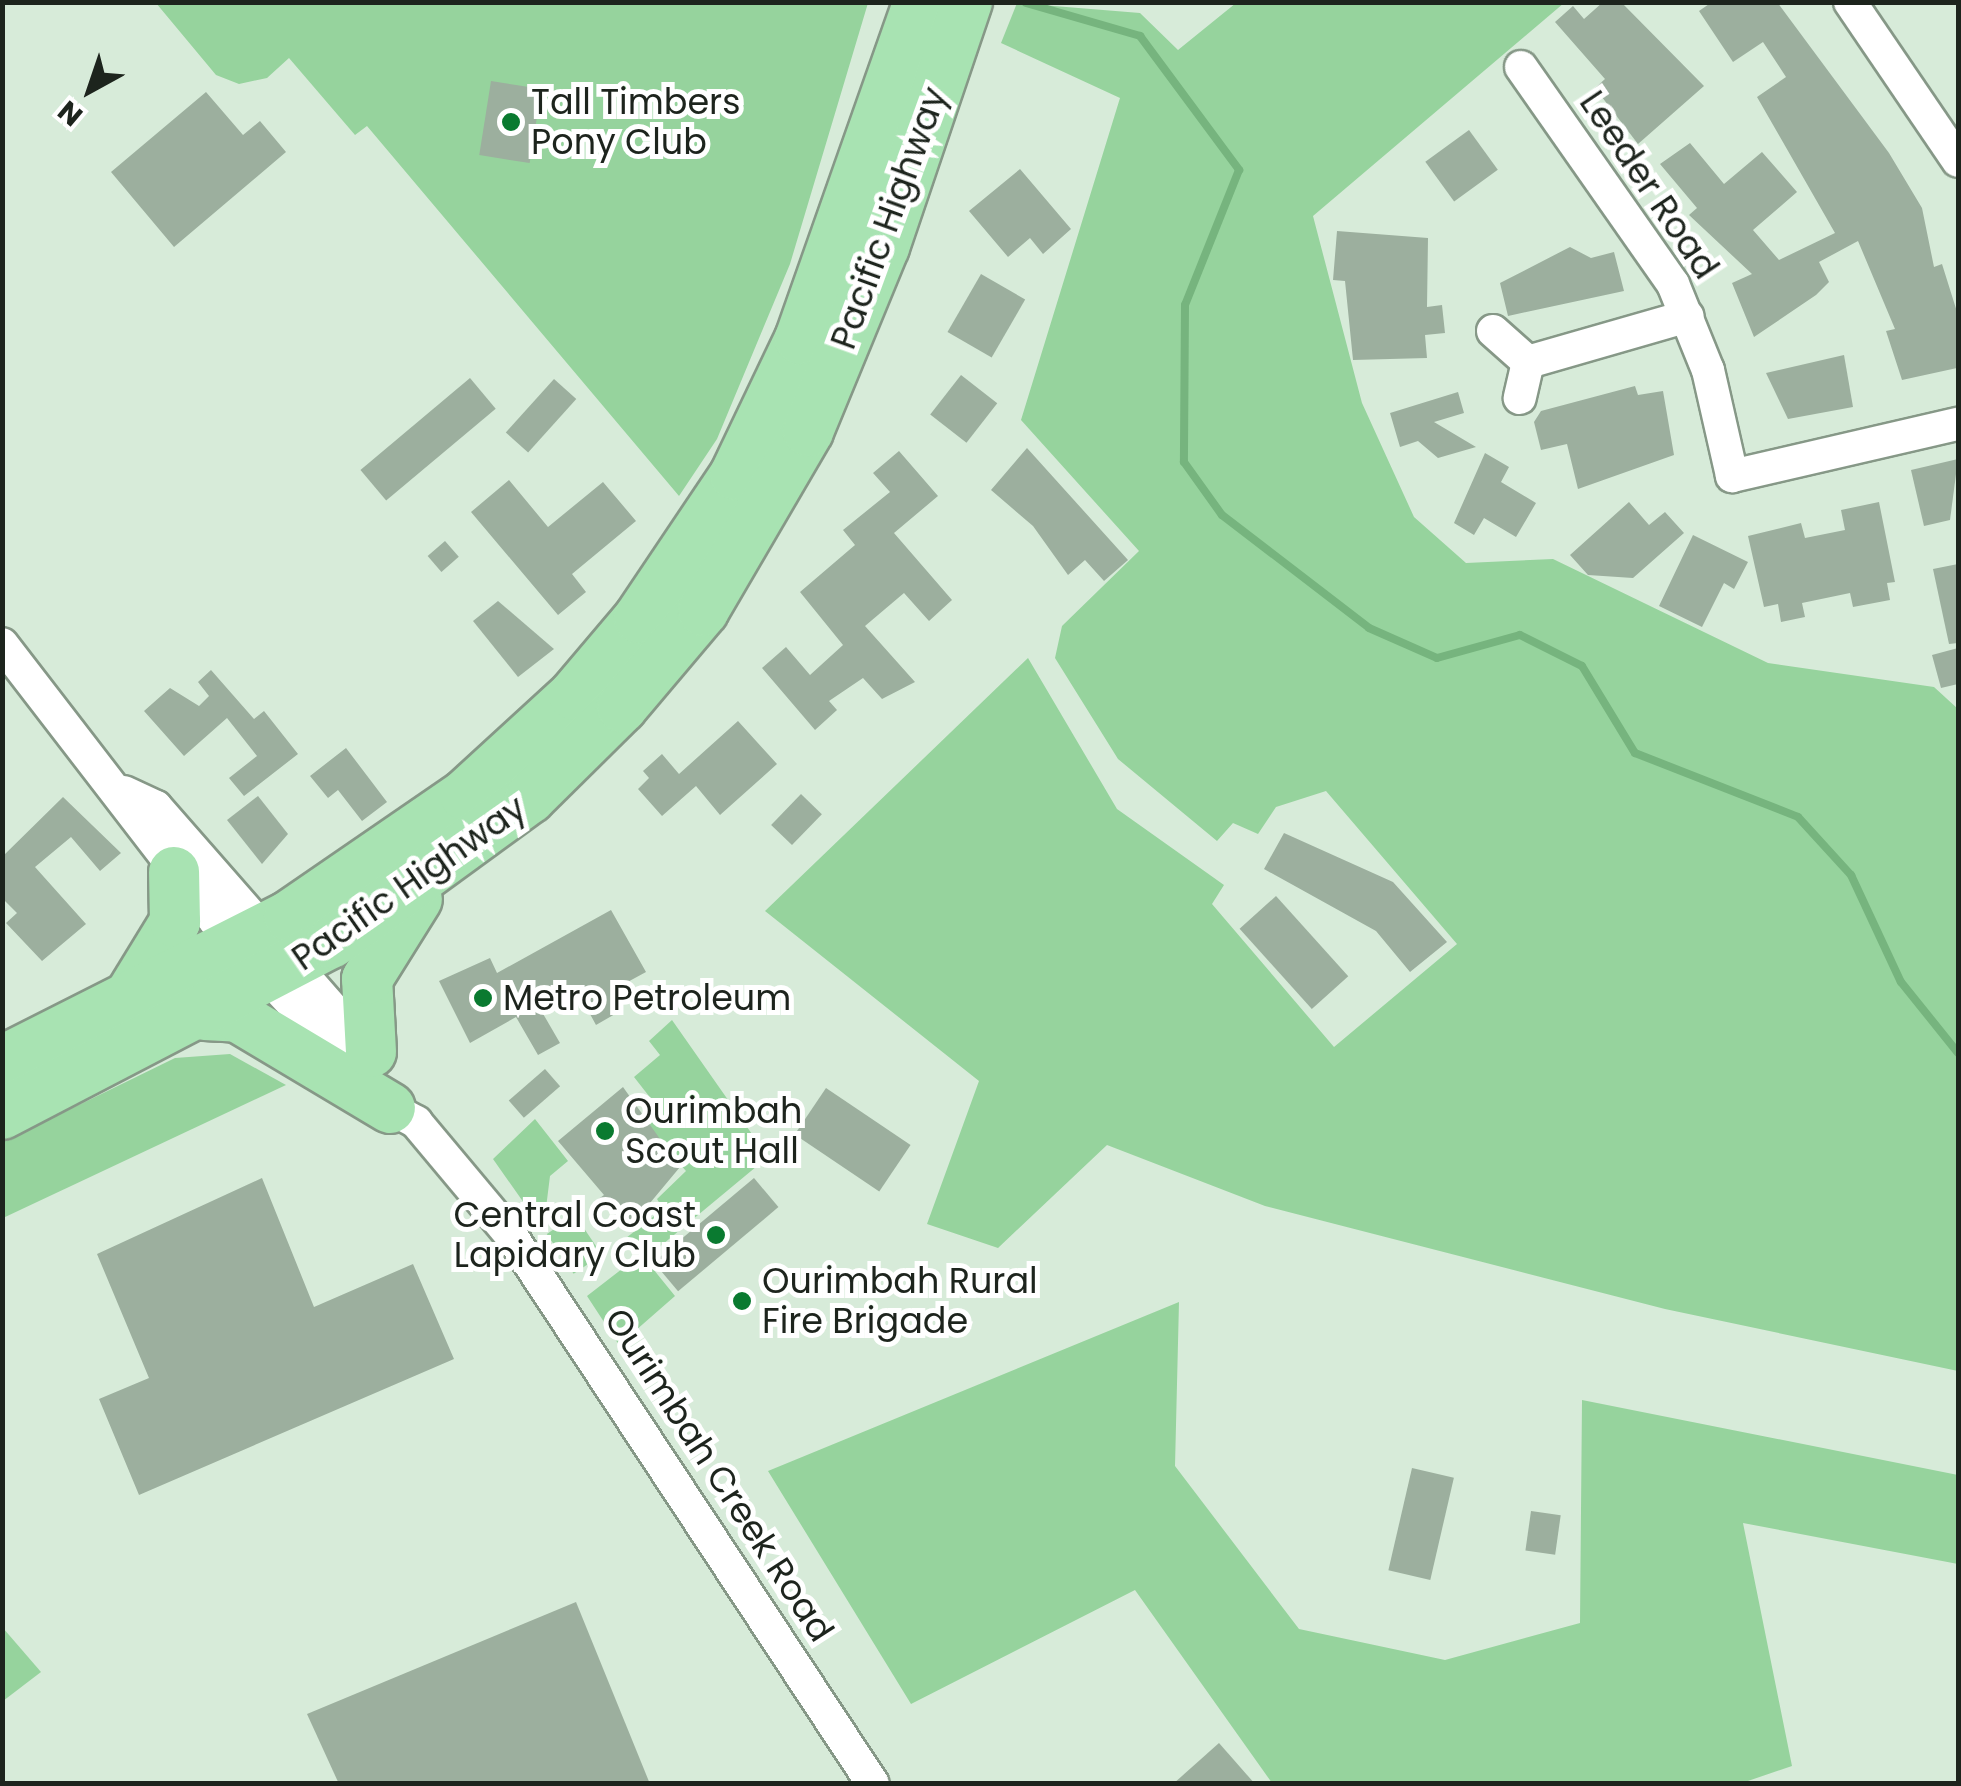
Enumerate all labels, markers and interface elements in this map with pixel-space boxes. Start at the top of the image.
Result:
north arrow [40,40,140,140]
place label: Tall Timbers Pony Club [531,81,740,163]
street label: Pacific Highway [822,81,956,355]
street label: Leeder Road [1571,83,1727,287]
text: N [50,92,91,135]
marker: Tall Timbers Pony Club [500,111,522,133]
street label: Pacific Highway [284,787,534,979]
place label: Metro Petroleum [503,977,791,1019]
marker: Metro Petroleum [472,987,494,1009]
place label: Ourimbah Scout Hall [625,1090,802,1172]
marker: Ourimbah Scout Hall [594,1120,616,1142]
place label: Central Coast Lapidary Club [453,1194,696,1276]
marker: Central Coast Lapidary Club [705,1224,727,1246]
place label: Ourimbah Rural Fire Brigade [762,1260,1038,1342]
marker: Ourimbah Rural Fire Brigade [731,1290,753,1312]
street label: Ourimbah Creek Road [596,1301,842,1649]

